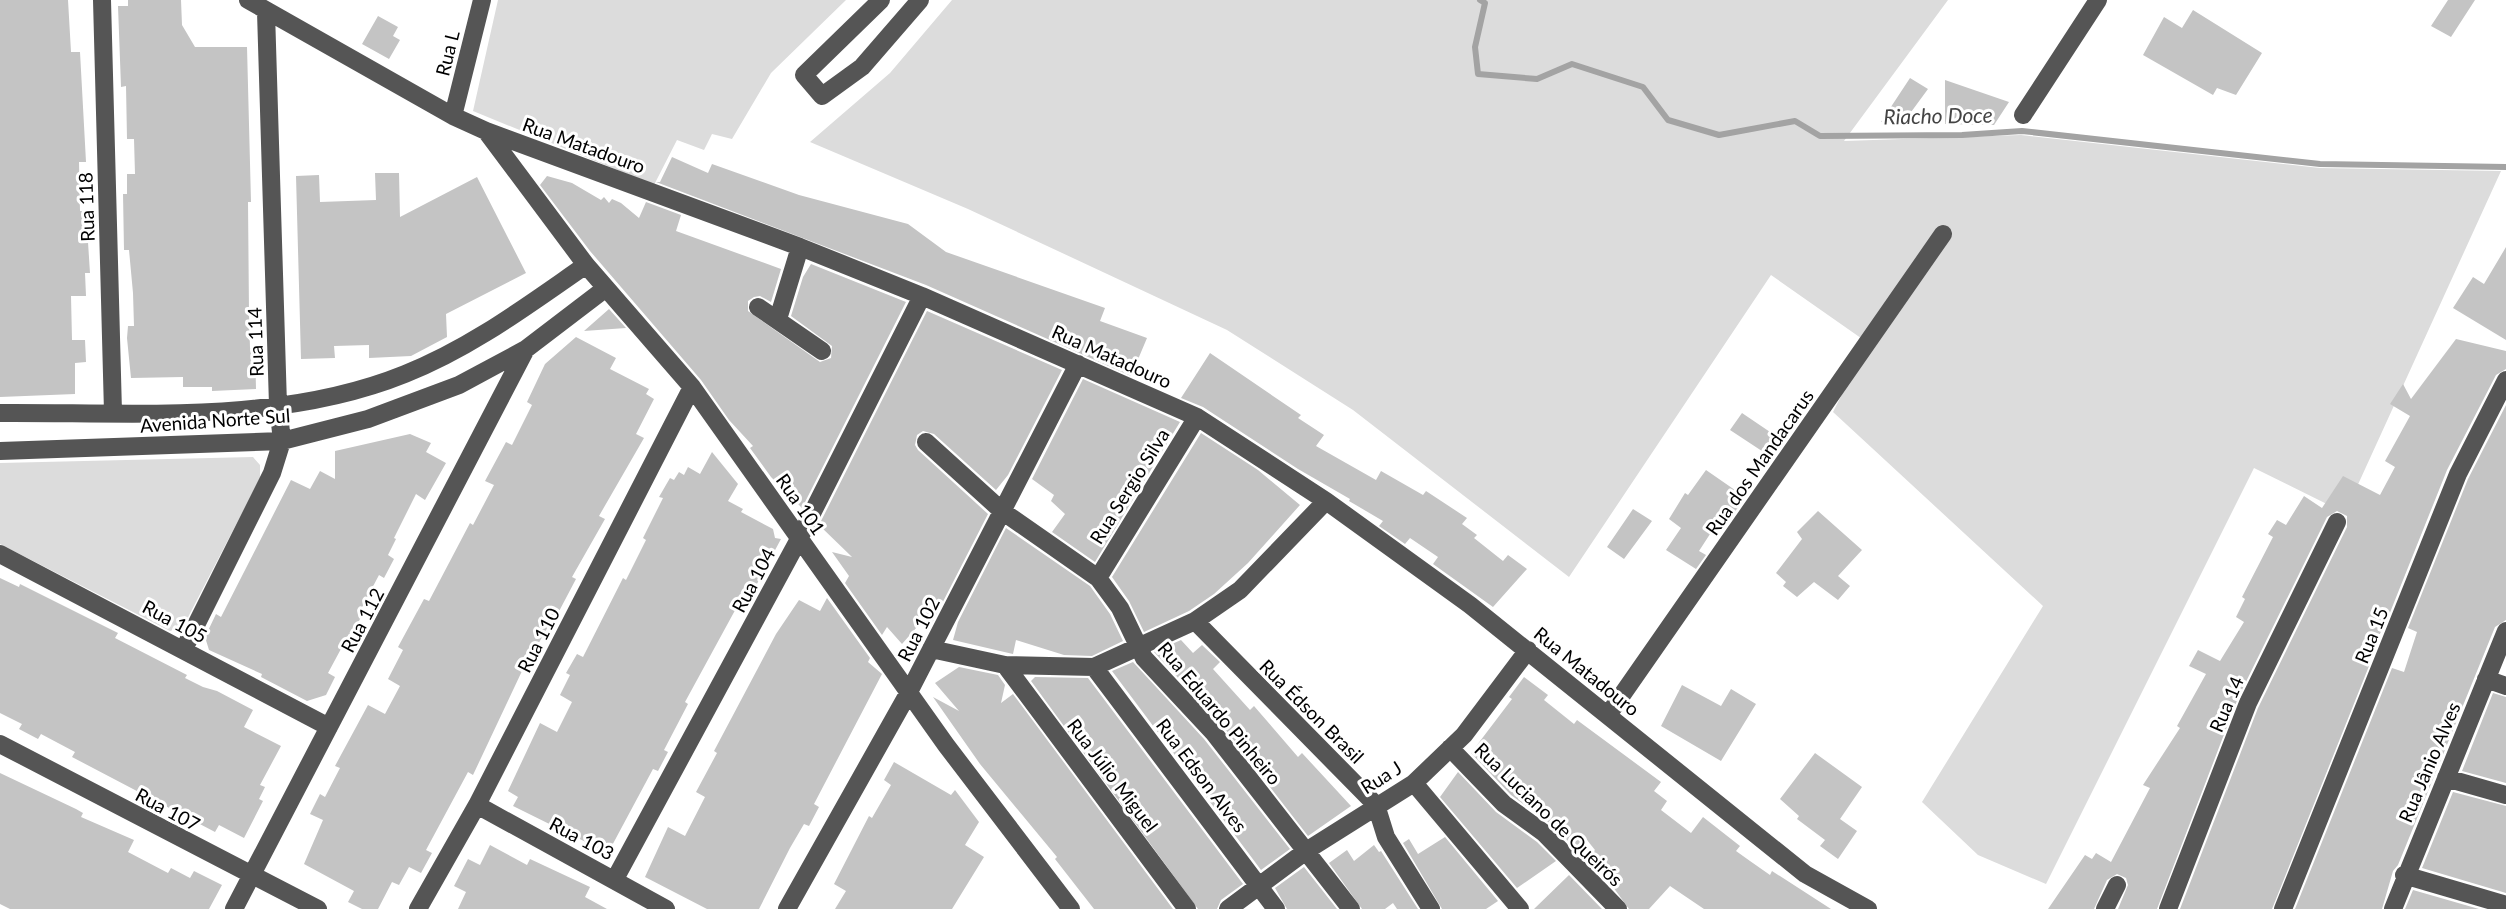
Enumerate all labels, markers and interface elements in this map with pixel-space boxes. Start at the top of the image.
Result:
street label: Rua L [430,28,464,78]
water label: Riacho Doce [1883,102,1993,128]
street label: Rua Matadouro [520,112,648,178]
street label: Rua 118 [73,172,99,242]
street label: Rua 114 [242,307,268,377]
street label: Rua Matadouro [1049,319,1175,393]
street label: Rua dos Mandacarus [1700,385,1818,539]
street label: Avenida Norte Sul [139,403,291,437]
street label: Rua Sergio Silva [1084,424,1174,548]
street label: Rua 101 [772,469,830,539]
street label: Rua 104 [727,544,779,616]
street label: Rua 112 [336,584,388,656]
street label: Rua 102 [892,593,944,665]
street label: Rua 105 [139,595,211,647]
street label: Rua 110 [512,604,564,676]
street label: Rua 15 [2349,604,2393,666]
street label: Rua Matadouro [1530,622,1644,720]
street label: Rua Eduardo Pinheiro [1154,637,1286,789]
street label: Rua Édson Brasil [1255,654,1369,768]
street label: Rua 14 [2204,673,2248,735]
street label: Rua Jânio Alves [2393,698,2465,826]
street label: Rua Júlio Miguel [1063,714,1163,836]
street label: Rua Edson Alves [1152,714,1252,836]
street label: Rua Luciano de Queirós [1470,737,1628,891]
street label: Rua J [1356,756,1406,798]
street label: Rua 107 [132,783,204,835]
street label: Rua 103 [546,812,618,864]

